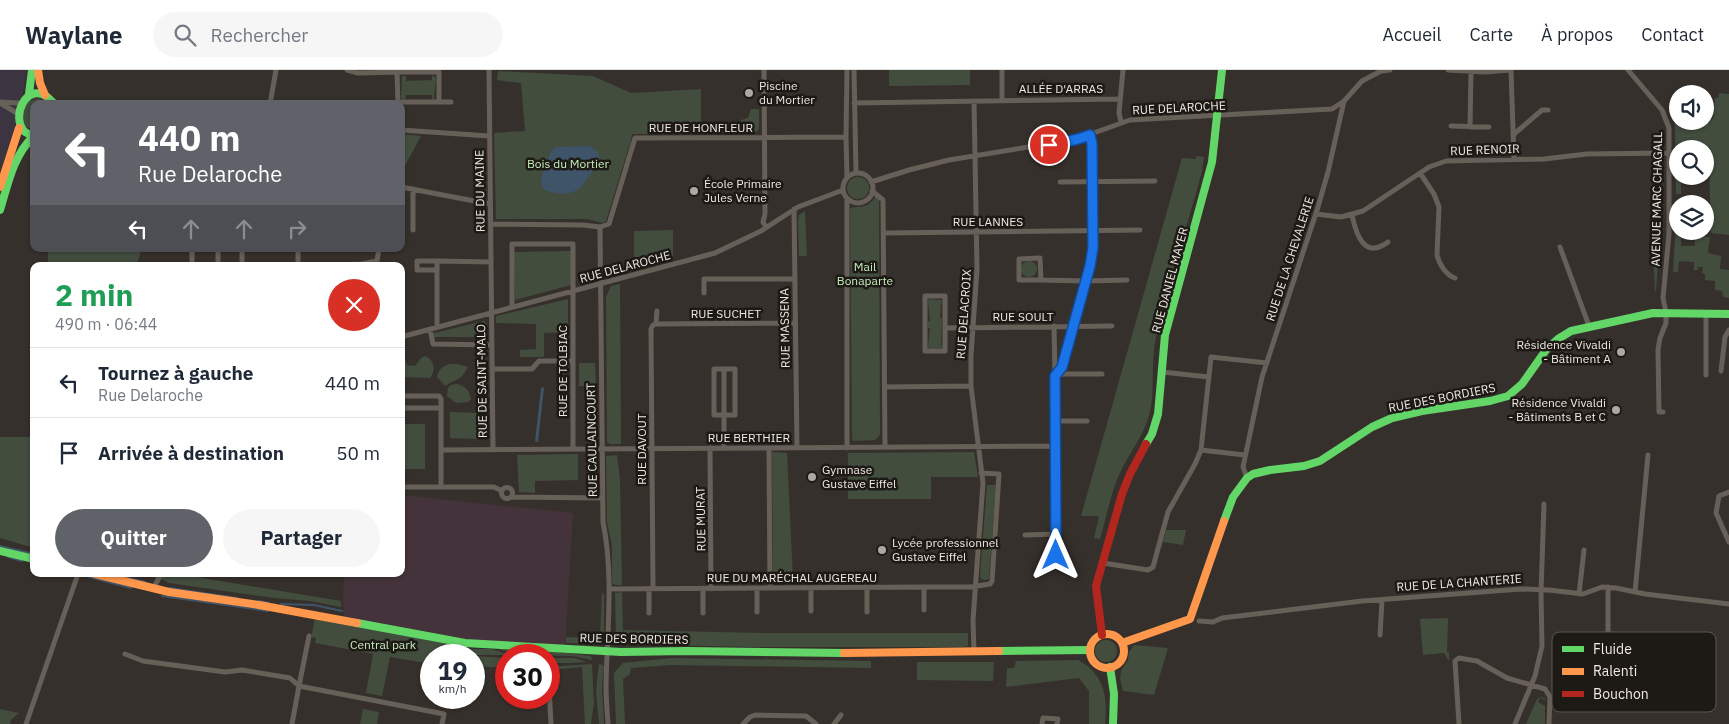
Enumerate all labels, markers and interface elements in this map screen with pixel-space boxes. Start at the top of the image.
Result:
search box [153,12,503,57]
text: Waylane [25,19,123,51]
icon: search [171,21,199,49]
text: Rechercher [211,23,308,47]
text: Accueil [1382,23,1441,46]
text: Carte [1469,23,1513,46]
text: À propos [1541,23,1613,46]
text: Contact [1641,23,1704,46]
place label: Piscine du Mortier [759,78,815,107]
street label: ALLÉE D'ARRAS [1019,81,1103,96]
map controls [1669,85,1714,240]
button: sound [1669,85,1714,130]
marker: Piscine du Mortier [743,87,755,99]
street label: RUE DELAROCHE [1132,98,1226,117]
text: 440 m [138,115,241,161]
icon: left [55,120,120,185]
street label: RUE DE HONFLEUR [649,120,754,135]
pin [1028,124,1070,166]
icon: arrive [1035,131,1063,159]
street label: AVENUE MARC CHAGALL [1648,131,1665,266]
button: search [1669,140,1714,185]
street label: RUE RENOIR [1450,141,1520,158]
street label: RUE DU MAINE [471,150,488,232]
park label: Bois du Mortier [527,156,610,171]
text: Rue Delaroche [138,159,282,188]
place label: École Primaire Jules Verne [704,176,782,205]
marker: École Primaire Jules Verne [688,185,700,197]
street label: RUE DE LA CHEVALERIE [1262,195,1317,323]
button: layers [1669,195,1714,240]
street label: RUE LANNES [953,214,1023,229]
icon: left [124,215,152,243]
icon: ahead [177,215,205,243]
icon: ahead [230,215,258,243]
icon: right [283,215,311,243]
street label: RUE DANIEL MAYER [1148,225,1191,334]
street label: RUE DELAROCHE [578,247,672,286]
park label: Mail Bonaparte [837,259,894,288]
street label: RUE DELACROIX [953,268,974,359]
text: 2 min [55,275,133,314]
button: close [328,279,380,331]
street label: RUE MASSENA [776,288,793,368]
street label: RUE SUCHET [691,306,761,321]
street label: RUE SOULT [992,309,1054,324]
text: 490 m · 06:44 [55,314,157,334]
street label: RUE DE SAINT-MALO [473,324,490,438]
street label: RUE DE TOLBIAC [555,324,570,417]
place label: Résidence Vivaldi - Bâtiment A [1517,337,1611,366]
marker: Résidence Vivaldi - Bâtiment A [1615,346,1627,358]
text: Tournez à gauche [98,361,254,385]
icon: left [55,369,83,397]
text: 440 m [325,371,380,395]
street label: RUE DES BORDIERS [1387,380,1497,415]
street label: RUE CAULAINCOURT [583,383,600,497]
text: Rue Delaroche [98,385,203,405]
place label: Résidence Vivaldi - Bâtiments B et C [1508,395,1607,424]
marker: Résidence Vivaldi - Bâtiments B et C [1610,404,1622,416]
street label: RUE DAVOUT [634,413,649,485]
street label: RUE BERTHIER [708,430,791,445]
icon: arrive [55,439,83,467]
text: Arrivée à destination [98,441,284,465]
text: 50 m [336,441,380,465]
place label: Gymnase Gustave Eiffel [822,462,896,491]
marker: Gymnase Gustave Eiffel [806,471,818,483]
street label: RUE MURAT [692,486,709,552]
button: Quitter [55,509,213,567]
button: Partager [223,509,380,567]
position arrow [1029,528,1081,580]
place label: Lycée professionnel Gustave Eiffel [892,535,999,564]
marker: Lycée professionnel Gustave Eiffel [876,544,888,556]
street label: RUE DU MARÉCHAL AUGEREAU [707,570,877,585]
street label: RUE DE LA CHANTERIE [1396,571,1522,594]
street label: RUE DES BORDIERS [579,630,689,647]
legend [1552,632,1716,712]
park label: Central park [350,637,417,652]
text: Fluide [1593,640,1632,658]
speed limit sign: 30 [495,644,560,709]
text: 19 [437,654,468,687]
text: Ralenti [1593,662,1637,680]
text: km/h [438,681,467,696]
text: Bouchon [1593,685,1649,703]

